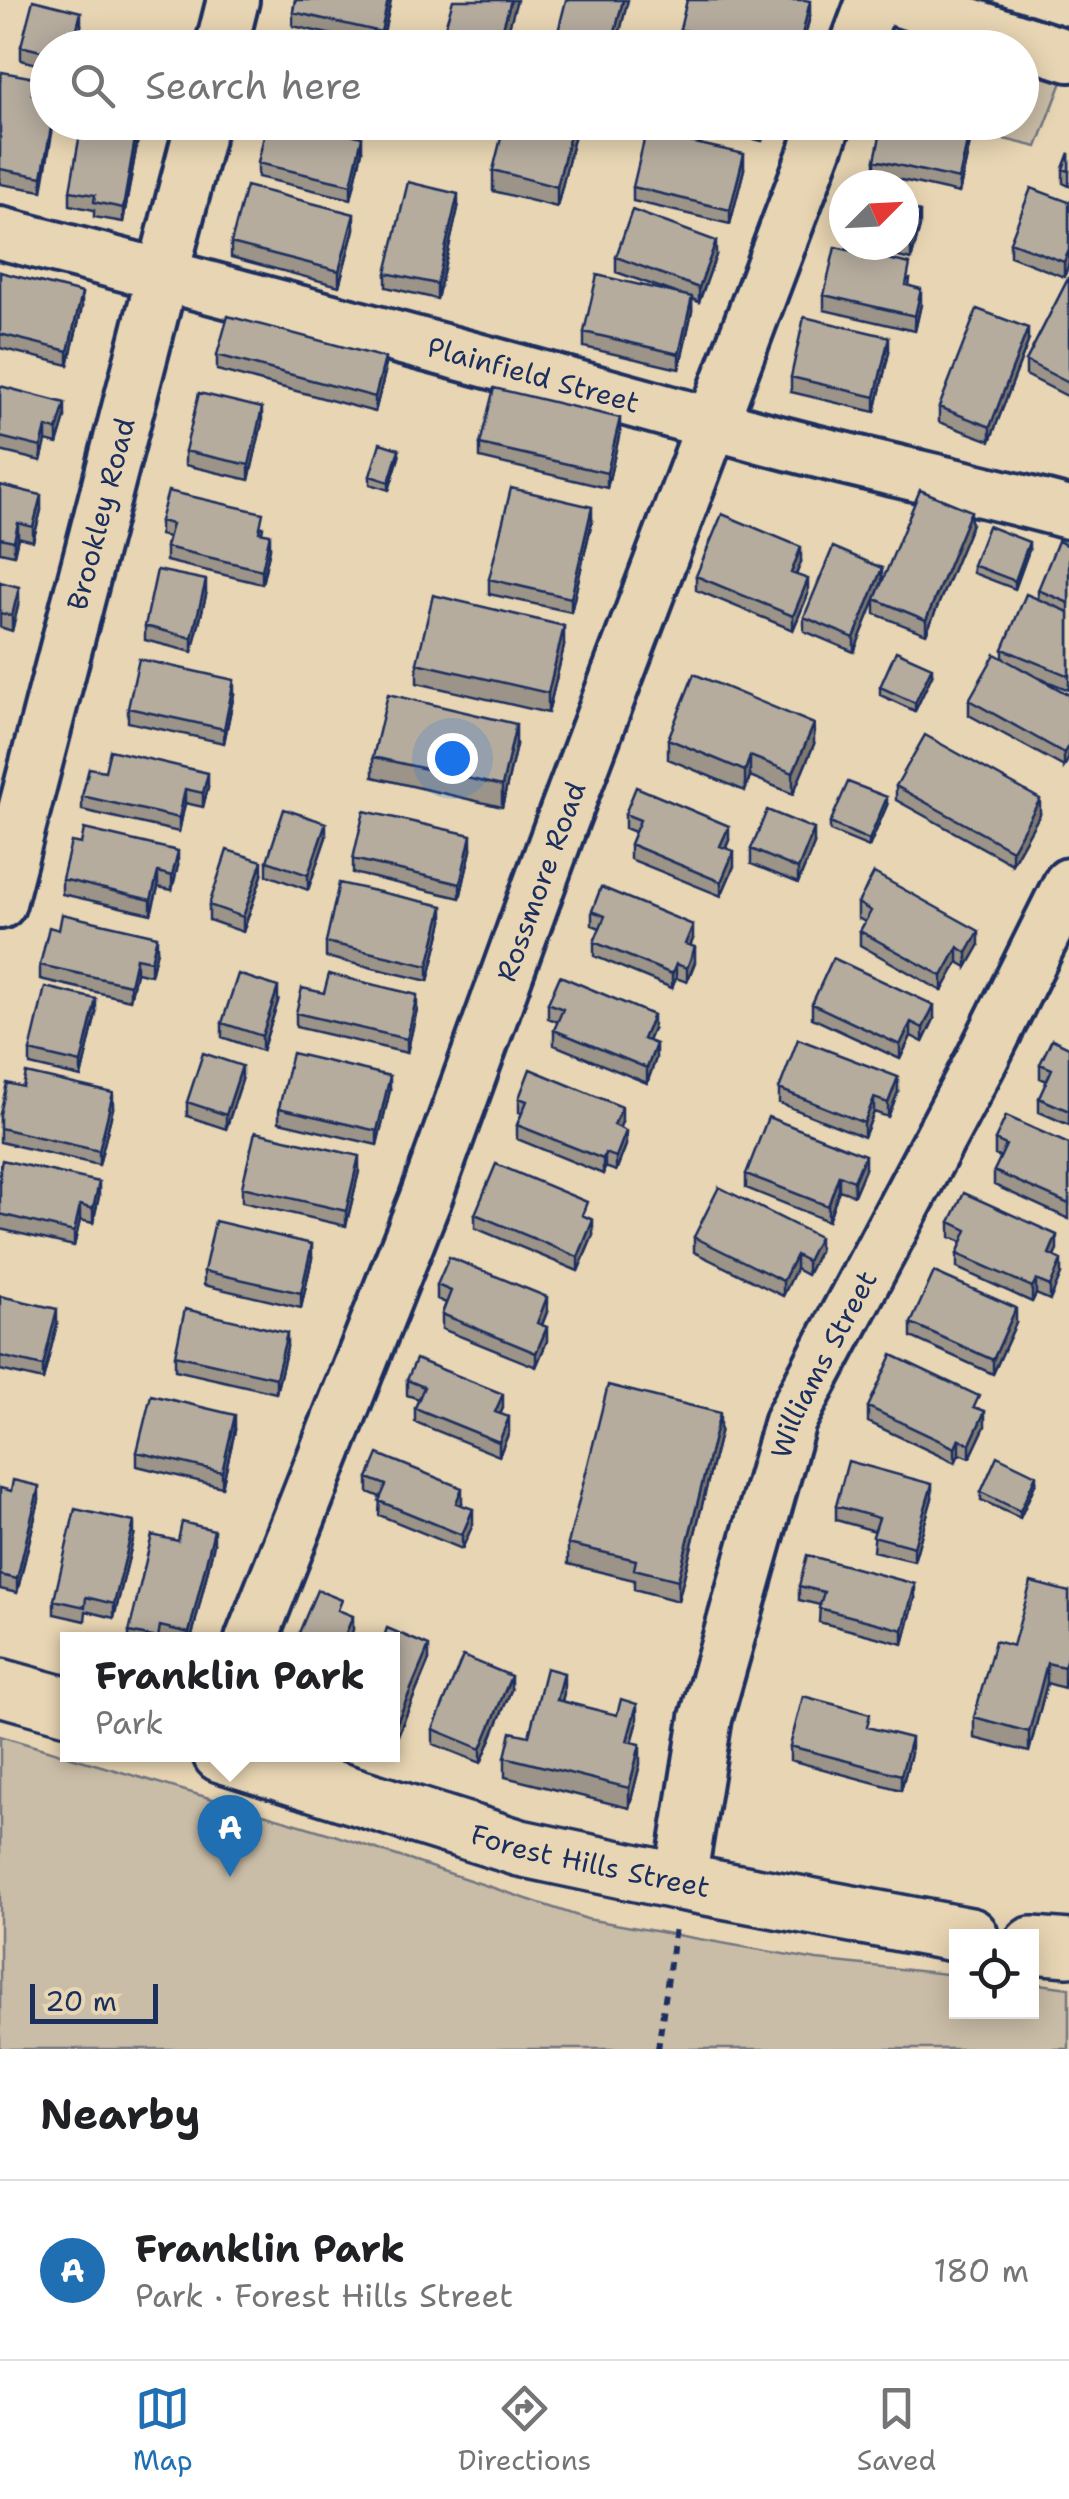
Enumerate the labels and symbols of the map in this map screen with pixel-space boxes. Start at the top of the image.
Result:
north arrow [829,170,919,260]
street label: Plainfield Street [423,328,644,422]
street label: Brookley Road [58,414,144,614]
your location [427,733,478,784]
street label: Rossmore Road [487,776,595,987]
street label: Williams Street [761,1263,886,1462]
pin: A [198,1794,262,1877]
street label: Forest Hills Street [466,1815,713,1906]
scale bar [30,1979,158,2024]

